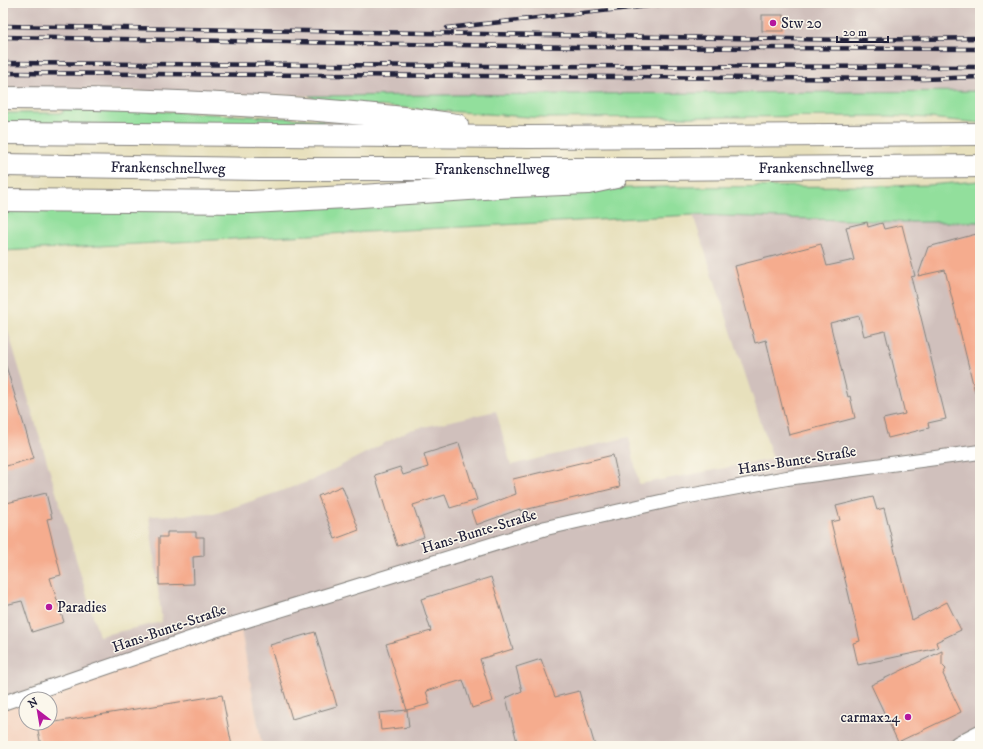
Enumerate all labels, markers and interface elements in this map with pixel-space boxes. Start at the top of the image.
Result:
place label: Stw 20 [781,14,822,33]
marker: Stw 20 [768,18,778,28]
scale bar [837,18,888,44]
text: 20 m [843,25,867,40]
street label: Frankenschnellweg [110,158,226,178]
street label: Frankenschnellweg [758,158,874,178]
street label: Frankenschnellweg [434,160,550,179]
street label: Hans-Bunte-Straße [737,442,858,479]
street label: Hans-Bunte-Straße [419,505,539,558]
place label: Paradies [57,598,107,617]
street label: Hans-Bunte-Straße [110,600,229,657]
marker: Paradies [44,602,54,612]
north arrow [18,691,58,731]
text: N [26,695,41,712]
place label: carmax24 [841,708,900,727]
marker: carmax24 [903,712,913,722]

